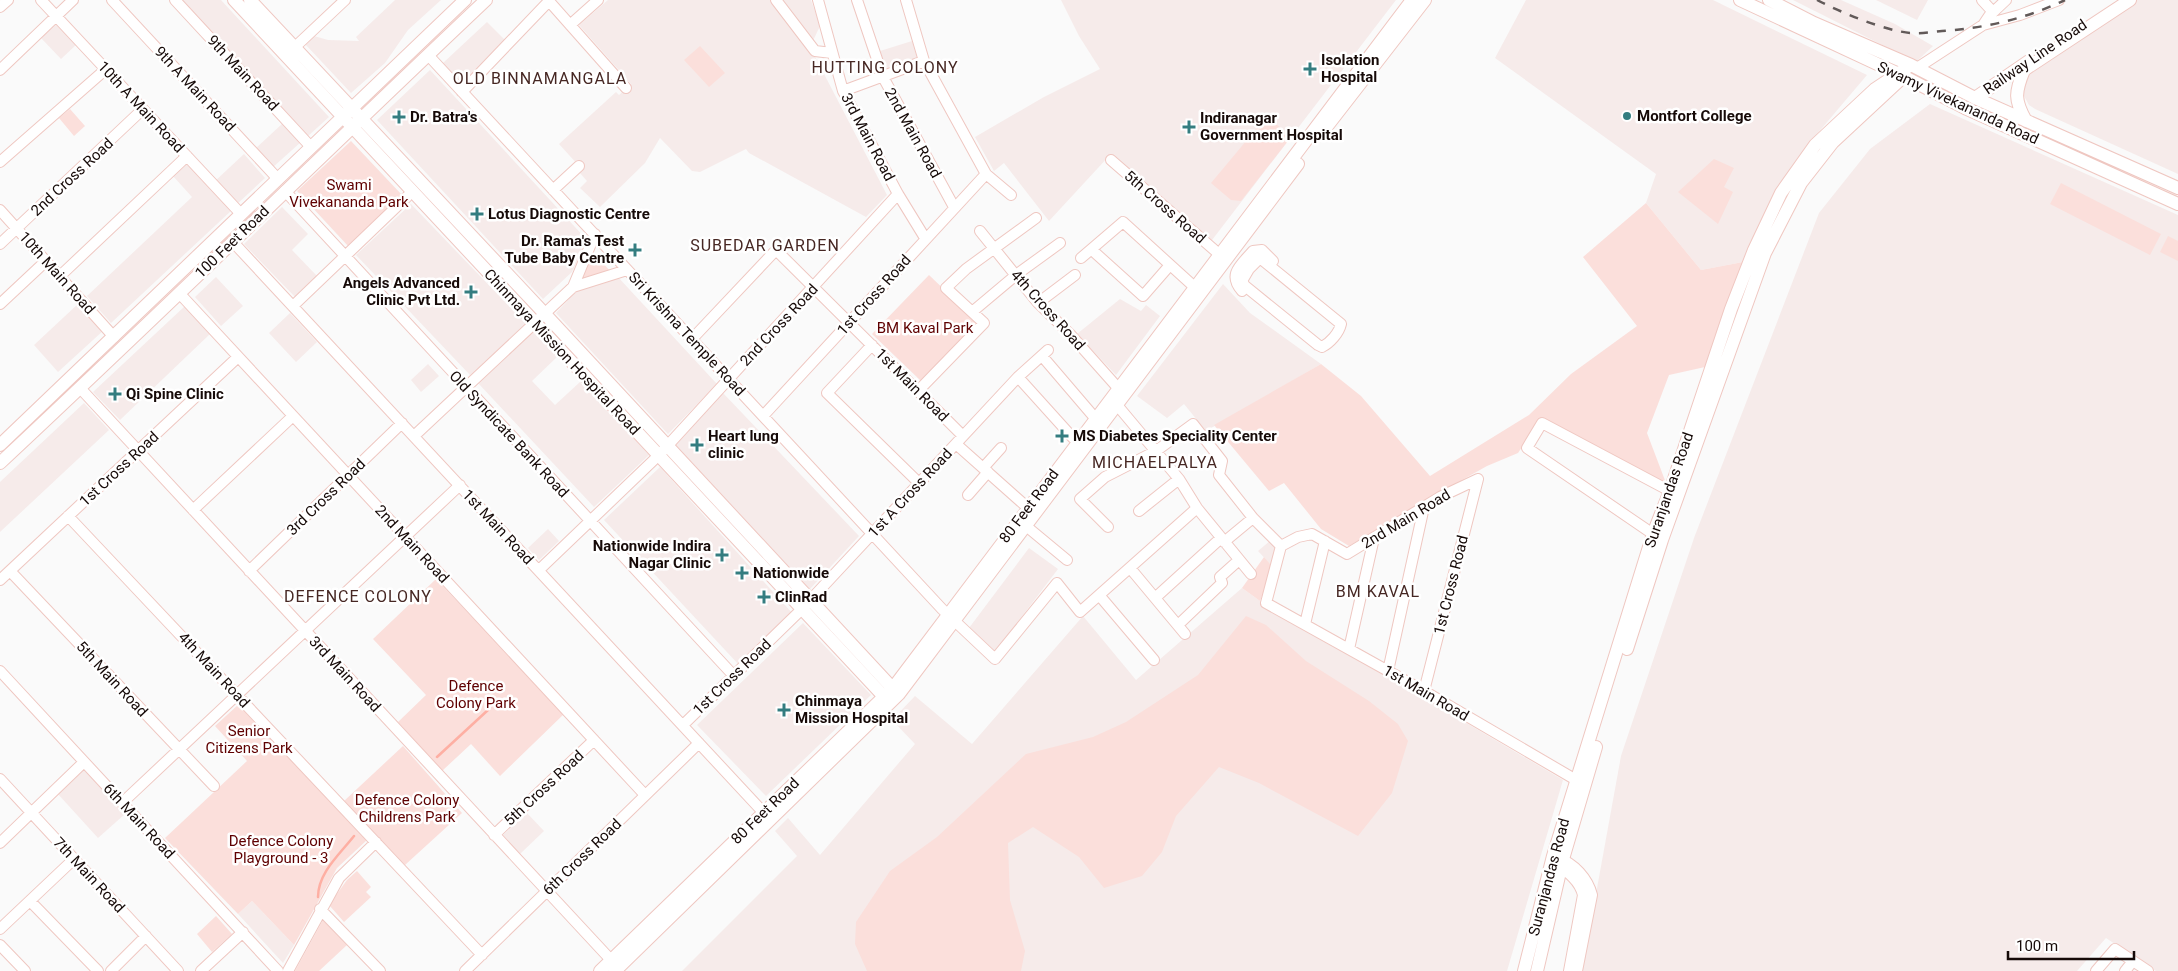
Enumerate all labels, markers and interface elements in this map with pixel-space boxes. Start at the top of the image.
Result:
street label: Railway Line Road [1980,16,2090,98]
street label: 9th Main Road [203,32,283,114]
street label: 9th A Main Road [151,43,239,135]
place label: Isolation Hospital [1321,51,1379,86]
street label: 10th A Main Road [94,57,188,157]
district label: HUTTING COLONY [812,58,958,77]
street label: Swamy Vivekananda Road [1874,58,2042,148]
marker: Isolation Hospital [1303,62,1317,76]
district label: OLD BINNAMANGALA [453,69,627,88]
street label: 2nd Main Road [881,85,945,181]
street label: 3rd Main Road [837,90,899,184]
place label: Montfort College [1637,107,1752,125]
place label: Dr. Batra's [410,108,478,126]
place label: Indiranagar Government Hospital [1200,109,1343,144]
marker: Dr. Batra's [392,110,406,124]
marker: Montfort College [1621,110,1633,122]
marker: Indiranagar Government Hospital [1182,120,1196,134]
street label: 2nd Cross Road [27,134,117,220]
street label: 5th Cross Road [1121,167,1209,247]
park label: Swami Vivekananda Park [289,176,409,211]
street label: 100 Feet Road [191,202,273,282]
place label: Lotus Diagnostic Centre [488,205,650,223]
marker: Lotus Diagnostic Centre [470,207,484,221]
street label: 10th Main Road [15,228,99,318]
place label: Dr. Rama's Test Tube Baby Centre [504,232,624,267]
district label: SUBEDAR GARDEN [690,236,840,255]
marker: Dr. Rama's Test Tube Baby Centre [628,243,642,257]
street label: 1st Cross Road [833,251,915,339]
street label: Chinmaya Mission Hospital Road [480,265,644,439]
street label: 4th Cross Road [1007,266,1089,354]
street label: Sri Krishna Temple Road [625,268,749,400]
place label: Angels Advanced Clinic Pvt Ltd. [343,274,460,309]
street label: 2nd Cross Road [736,280,822,370]
marker: Angels Advanced Clinic Pvt Ltd. [464,285,478,299]
park label: BM Kaval Park [877,319,974,337]
street label: 1st Main Road [872,345,952,425]
street label: Old Syndicate Bank Road [446,367,572,501]
place label: Qi Spine Clinic [126,385,224,403]
marker: Qi Spine Clinic [108,387,122,401]
place label: Heart lung clinic [708,427,779,462]
place label: MS Diabetes Speciality Center [1073,427,1277,445]
street label: 1st Cross Road [76,428,162,510]
marker: MS Diabetes Speciality Center [1055,429,1069,443]
street label: Suranjandas Road [1641,430,1697,550]
marker: Heart lung clinic [690,438,704,452]
street label: 1st A Cross Road [864,445,956,541]
district label: MICHAELPALYA [1092,453,1218,472]
street label: 3rd Cross Road [283,455,369,539]
street label: 80 Feet Road [995,466,1063,546]
street label: 2nd Main Road [1358,485,1454,553]
street label: 1st Main Road [459,486,537,568]
street label: 2nd Main Road [371,501,453,587]
street label: 1st Cross Road [1430,533,1472,637]
place label: Nationwide Indira Nagar Clinic [593,537,711,572]
marker: Nationwide Indira Nagar Clinic [715,548,729,562]
place label: Nationwide [753,564,829,582]
marker: Nationwide [735,566,749,580]
district label: BM KAVAL [1336,582,1420,601]
district label: DEFENCE COLONY [284,587,432,606]
place label: ClinRad [775,588,827,606]
marker: ClinRad [757,590,771,604]
street label: 4th Main Road [174,629,254,711]
street label: 3rd Main Road [305,632,385,716]
street label: 1st Cross Road [689,635,775,719]
street label: 5th Main Road [72,638,152,720]
street label: 1st Main Road [1380,661,1472,725]
park label: Defence Colony Park [436,677,516,712]
place label: Chinmaya Mission Hospital [795,692,908,727]
marker: Chinmaya Mission Hospital [777,703,791,717]
park label: Senior Citizens Park [205,722,293,757]
street label: 5th Cross Road [500,747,588,829]
street label: 80 Feet Road [727,774,803,848]
street label: 6th Main Road [99,780,179,862]
park label: Defence Colony Childrens Park [355,791,459,826]
street label: 6th Cross Road [539,815,625,899]
street label: Suranjandas Road [1525,816,1573,938]
park label: Defence Colony Playground - 3 [229,832,333,867]
street label: 7th Main Road [49,834,129,916]
scale bar [2008,928,2134,960]
text: 100 m [2016,937,2058,955]

